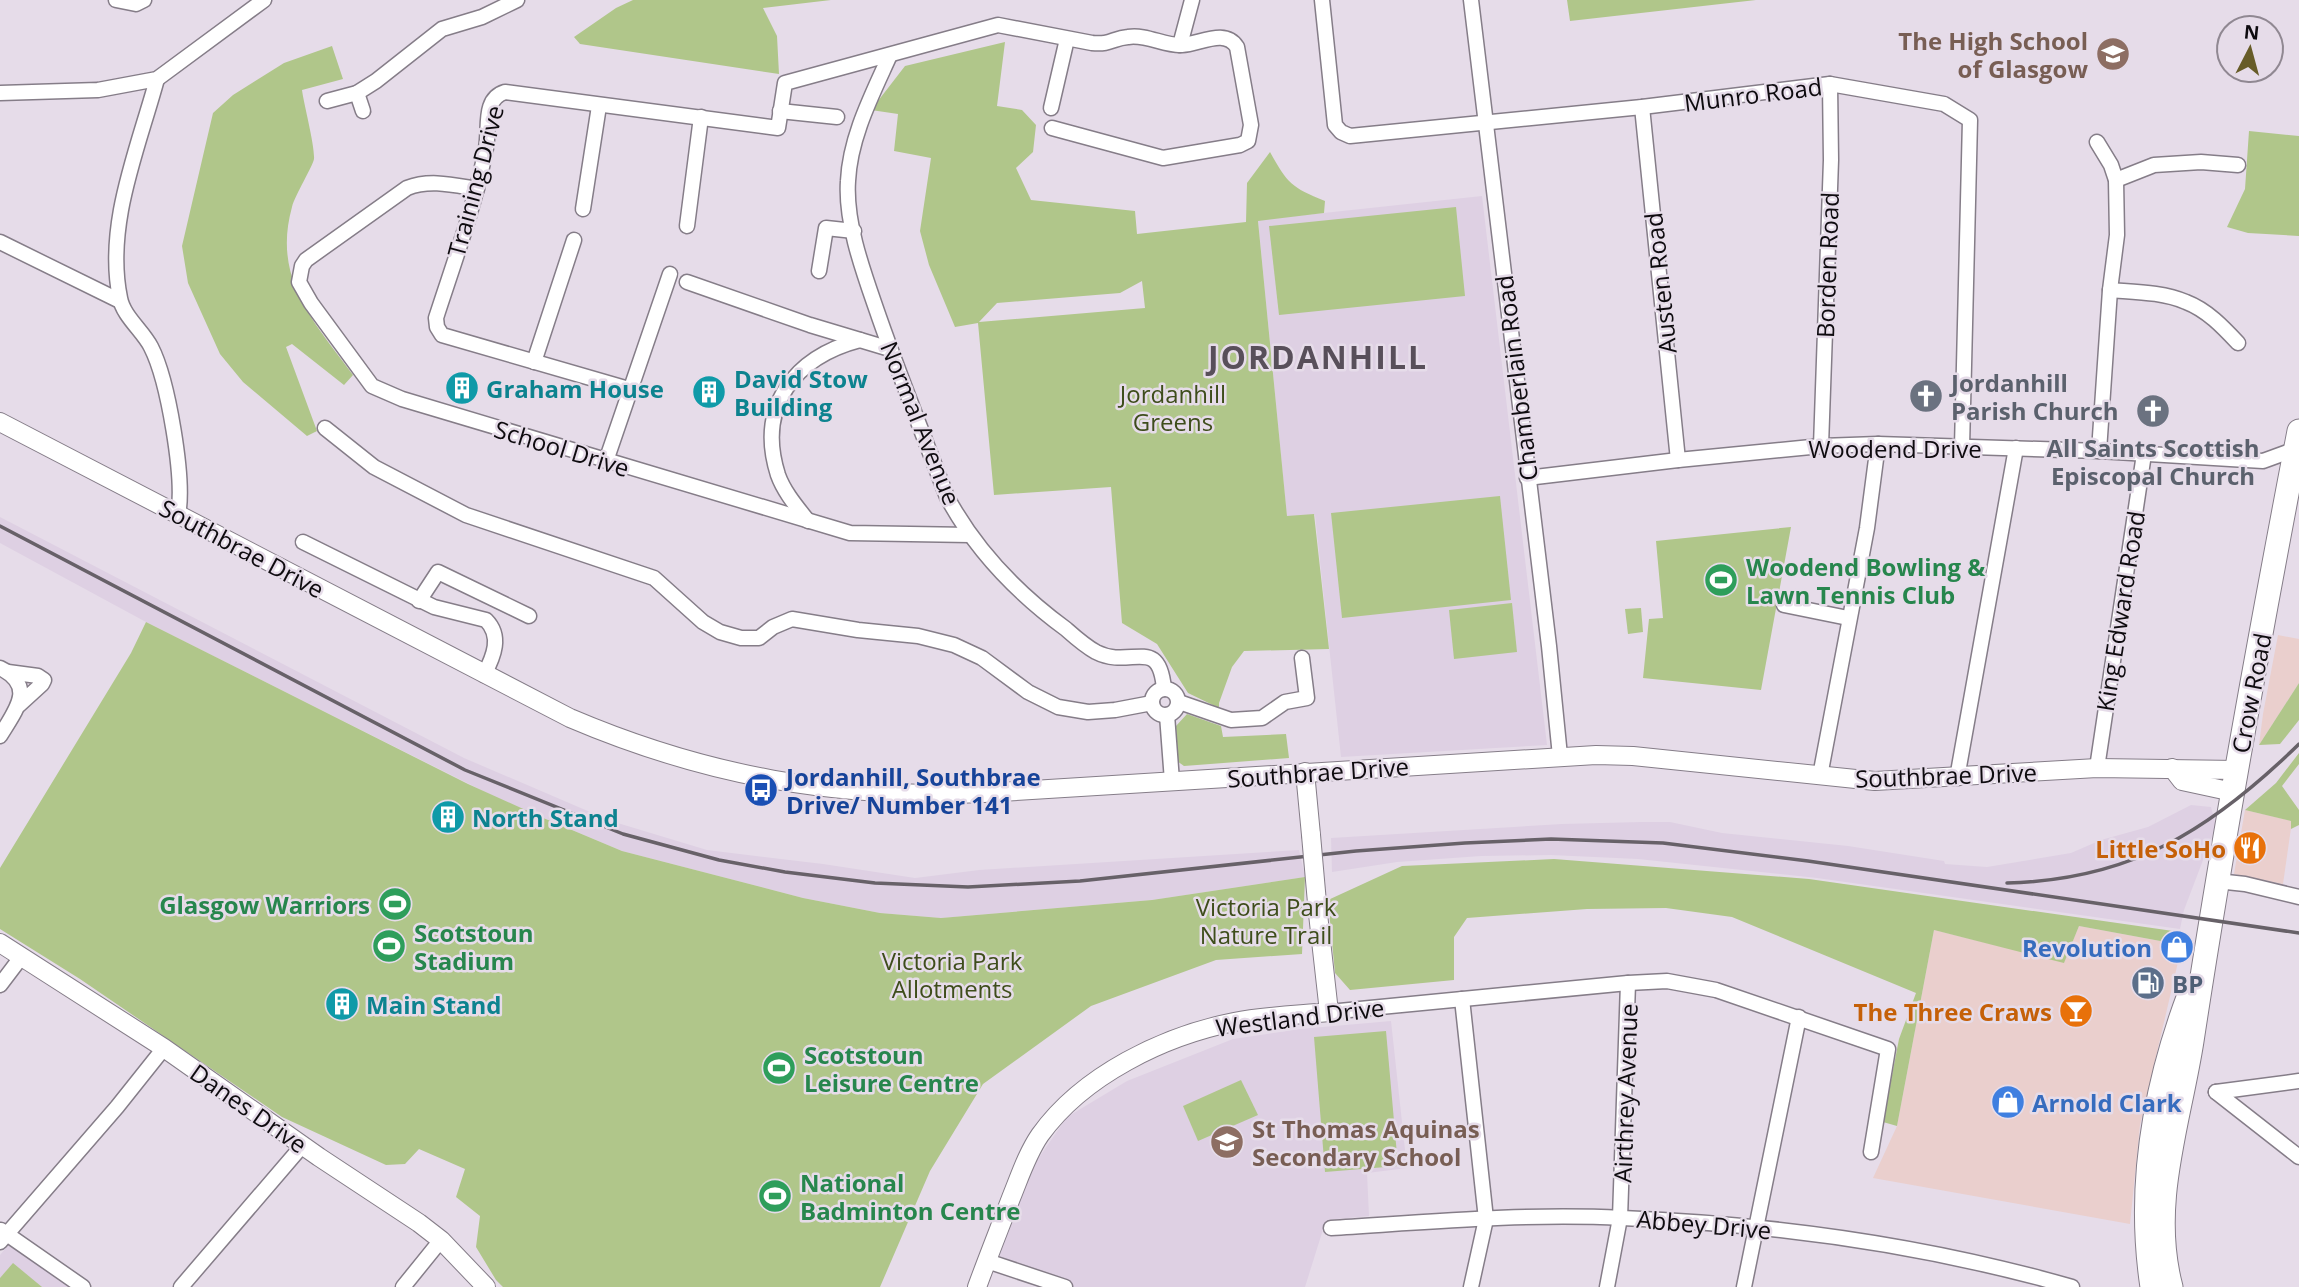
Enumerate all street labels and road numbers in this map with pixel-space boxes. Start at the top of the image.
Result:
street label: Munro Road [1682,69,1824,119]
street label: Training Drive [439,101,511,261]
street label: Borden Road [1808,191,1846,339]
street label: Austen Road [1636,211,1684,355]
street label: Chamberlain Road [1487,273,1545,483]
street label: Normal Avenue [873,336,969,510]
street label: School Drive [491,412,633,484]
street label: Woodend Drive [1808,432,1982,465]
street label: Southbrae Drive [154,491,330,605]
street label: King Edward Road [2088,508,2152,714]
street label: Crow Road [2223,630,2279,756]
street label: Southbrae Drive [1226,749,1410,795]
street label: Southbrae Drive [1855,755,2037,795]
street label: Westland Drive [1214,990,1386,1044]
street label: Airthrey Avenue [1605,1003,1645,1183]
street label: Danes Drive [184,1056,314,1160]
street label: Abbey Drive [1635,1202,1773,1246]

